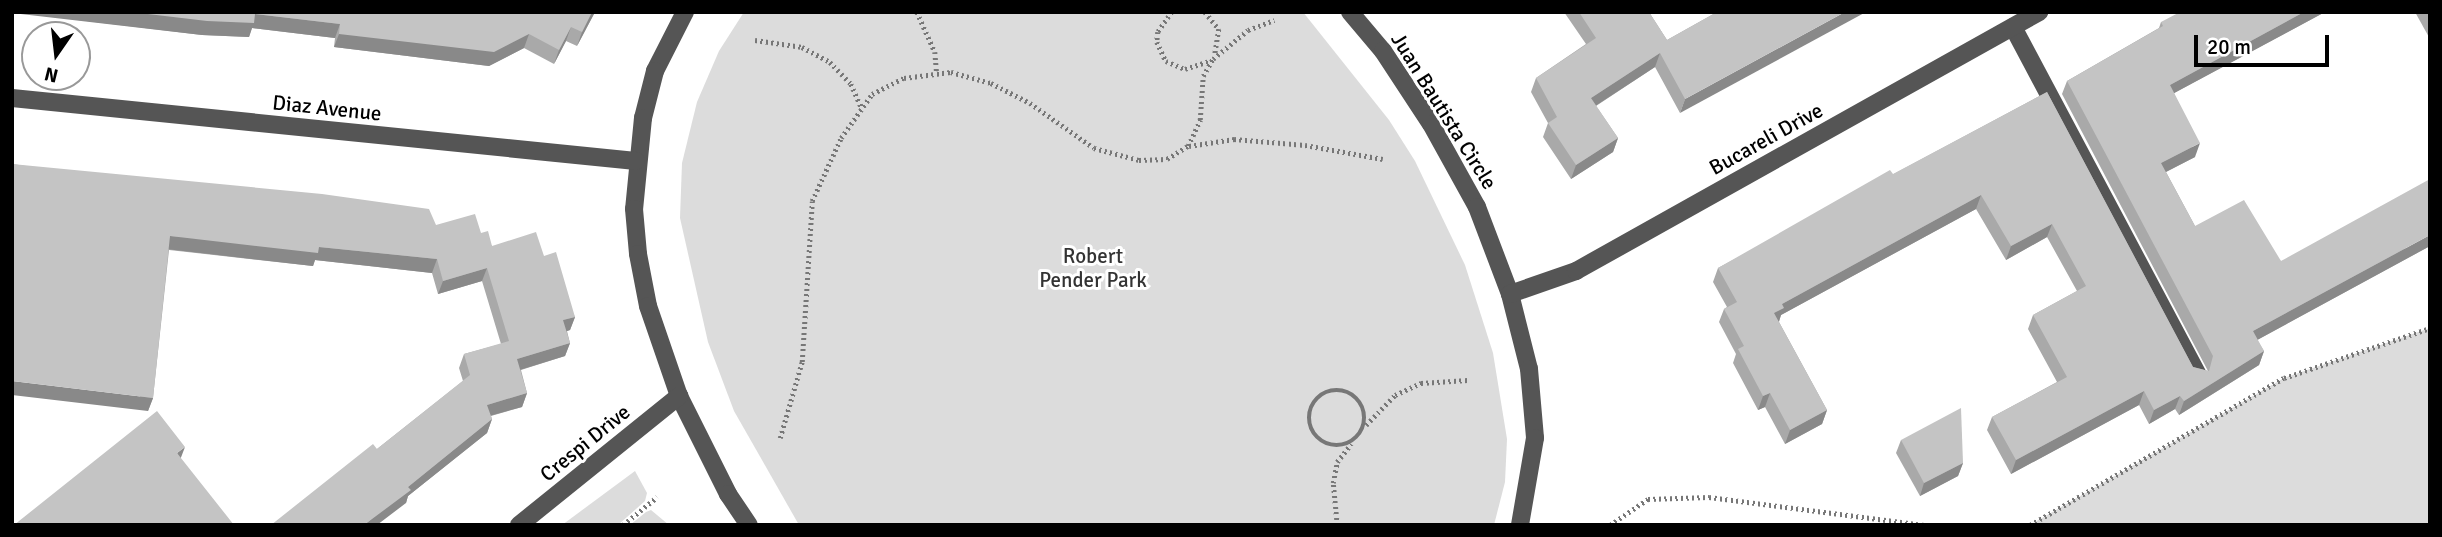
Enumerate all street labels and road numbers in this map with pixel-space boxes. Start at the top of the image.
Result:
street label: Juan Bautista Circle [1386,28,1502,194]
street label: Diaz Avenue [271,90,383,126]
street label: Bucareli Drive [1705,97,1827,181]
street label: Crespi Drive [535,399,635,487]

